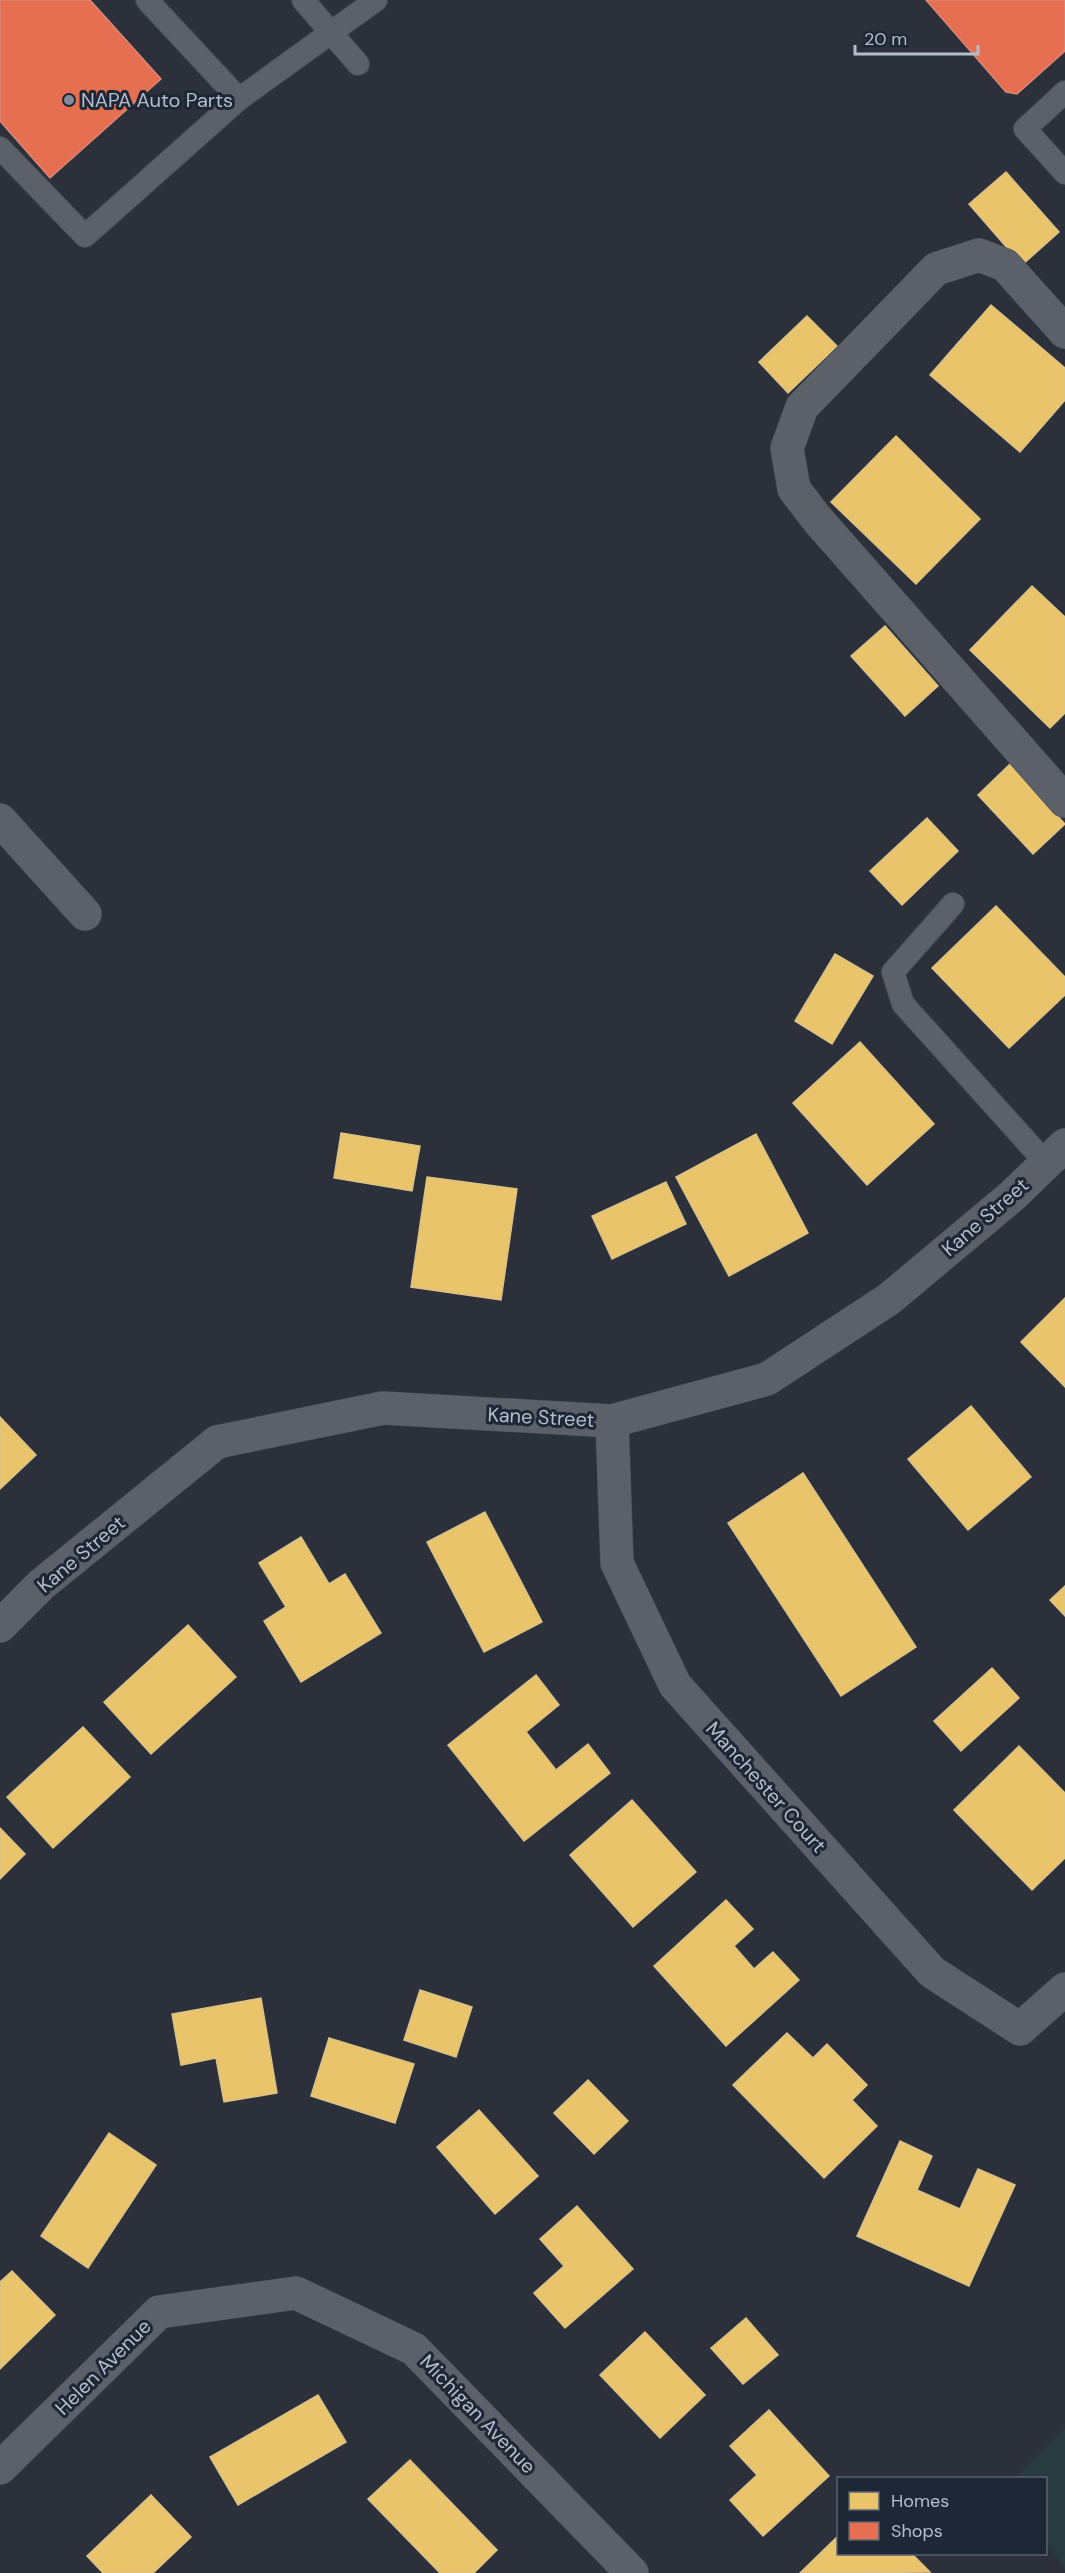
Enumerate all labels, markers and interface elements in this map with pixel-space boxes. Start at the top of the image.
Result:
scale bar [855,18,978,56]
text: 20 m [864,27,907,51]
place label: NAPA Auto Parts [81,87,233,113]
marker: NAPA Auto Parts [62,93,76,107]
street label: Kane Street [936,1172,1034,1262]
street label: Kane Street [487,1401,595,1433]
street label: Kane Street [32,1510,130,1598]
street label: Manchester Court [700,1716,832,1858]
street label: Helen Avenue [49,2313,157,2421]
street label: Michigan Avenue [414,2349,542,2479]
legend [837,2477,1047,2555]
text: Homes [891,2489,949,2513]
text: Shops [891,2519,943,2543]

